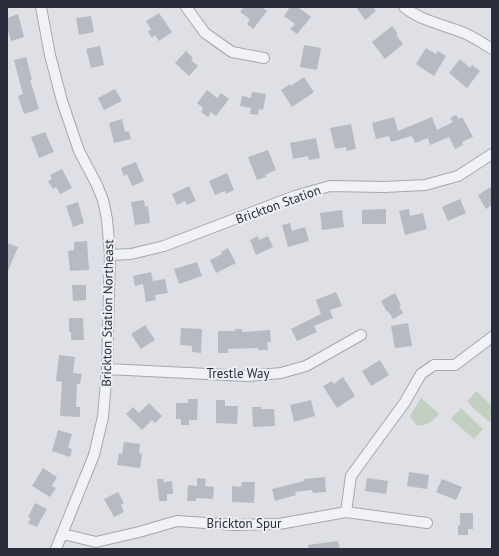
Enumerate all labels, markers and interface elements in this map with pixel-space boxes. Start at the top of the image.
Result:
street label: Brickton Station [233,181,323,228]
street label: Brickton Station Northeast [98,238,117,387]
street label: Trestle Way [206,365,270,382]
street label: Brickton Spur [207,515,282,532]

